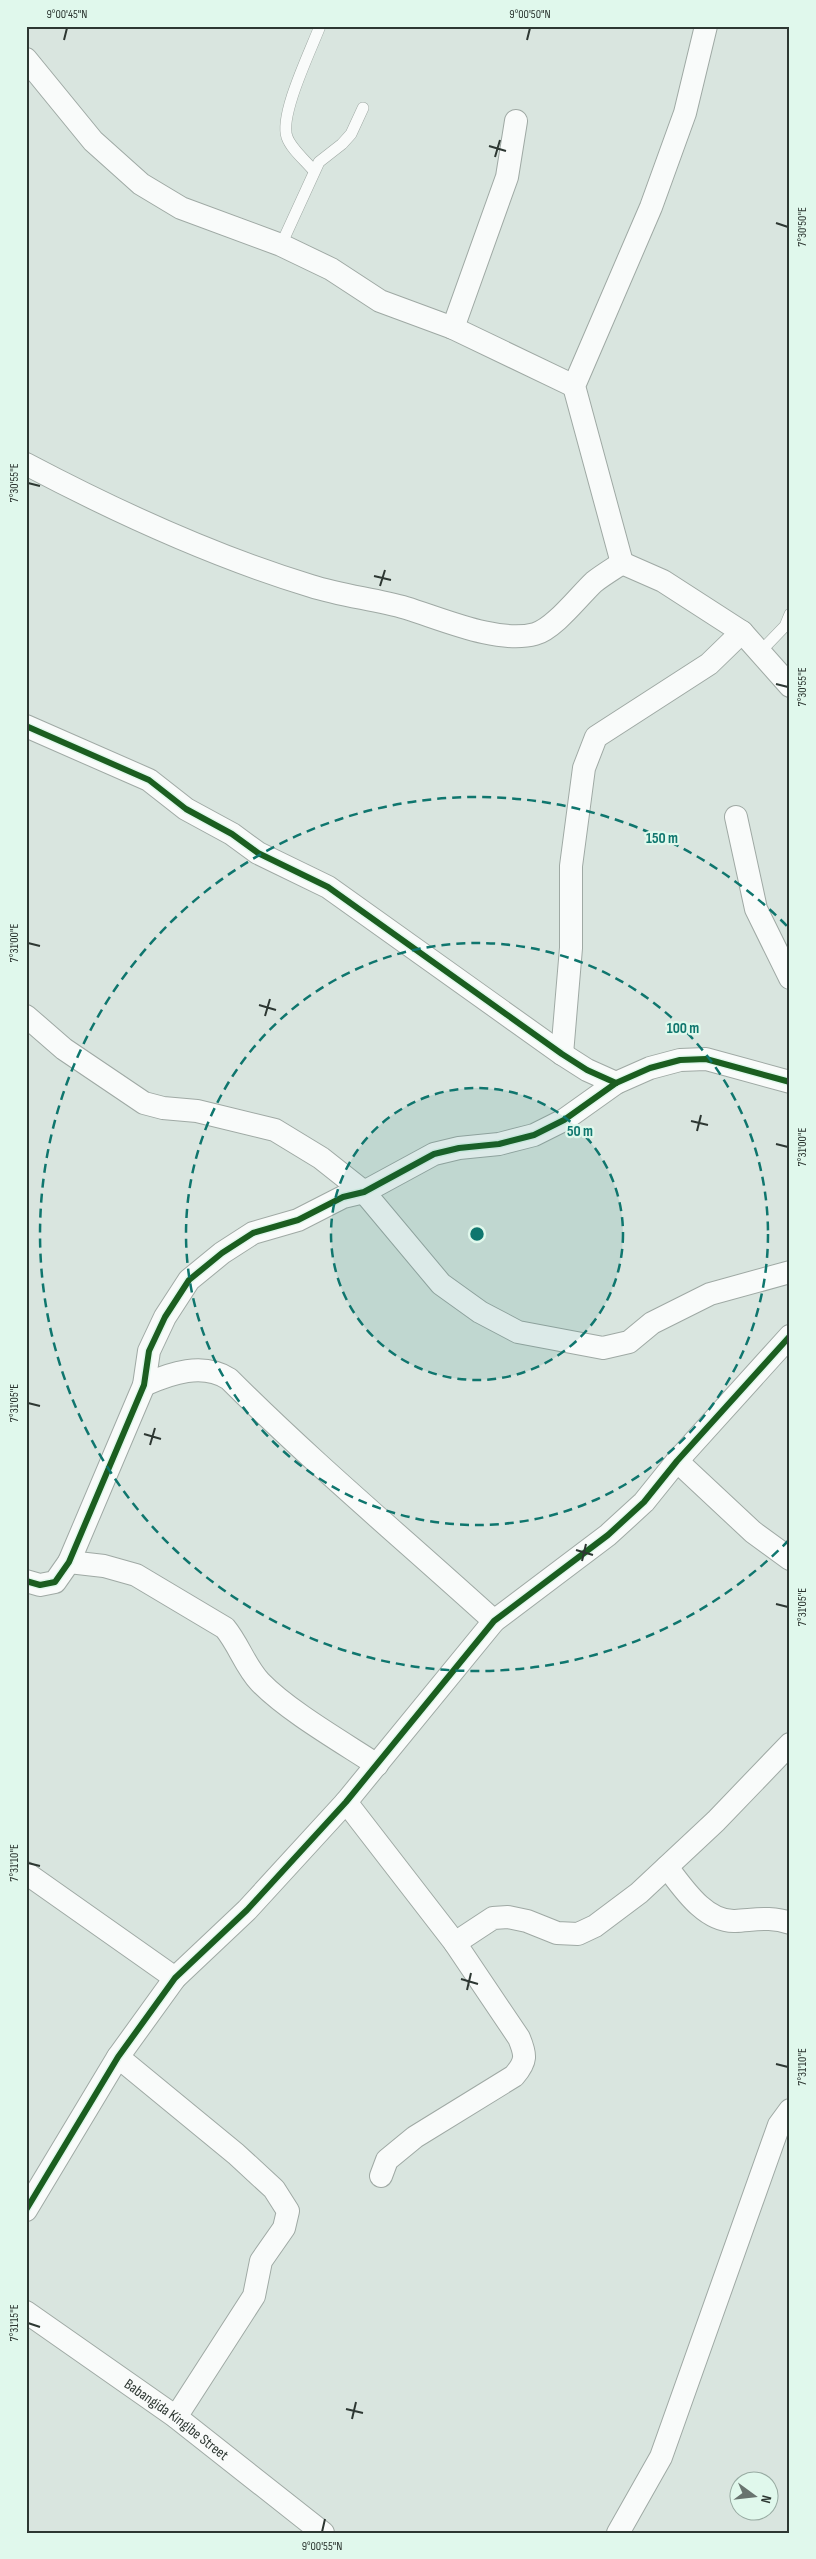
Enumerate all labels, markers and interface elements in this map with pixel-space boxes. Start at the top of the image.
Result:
text: 9°00'45"N [47,7,87,22]
text: 9°00'50"N [509,7,551,22]
text: 7°30'50"E [795,207,810,247]
text: 7°30'55"E [7,463,22,503]
text: 7°30'55"E [795,667,810,707]
text: 150 m [646,829,678,848]
text: 7°31'00"E [7,924,22,962]
text: 100 m [667,1019,699,1038]
text: 50 m [567,1122,593,1141]
text: 7°31'00"E [795,1128,810,1166]
centre of rings [468,1225,486,1243]
text: 7°31'05"E [7,1384,22,1422]
text: 7°31'05"E [795,1588,810,1626]
text: 7°31'10"E [7,1844,22,1882]
text: 7°31'10"E [795,2048,810,2086]
text: 7°31'15"E [7,2304,22,2342]
street label: Babangida Kingibe Street [121,2374,233,2465]
north arrow [728,2472,778,2522]
text: N [757,2493,775,2505]
text: 9°00'55"N [302,2539,342,2554]

